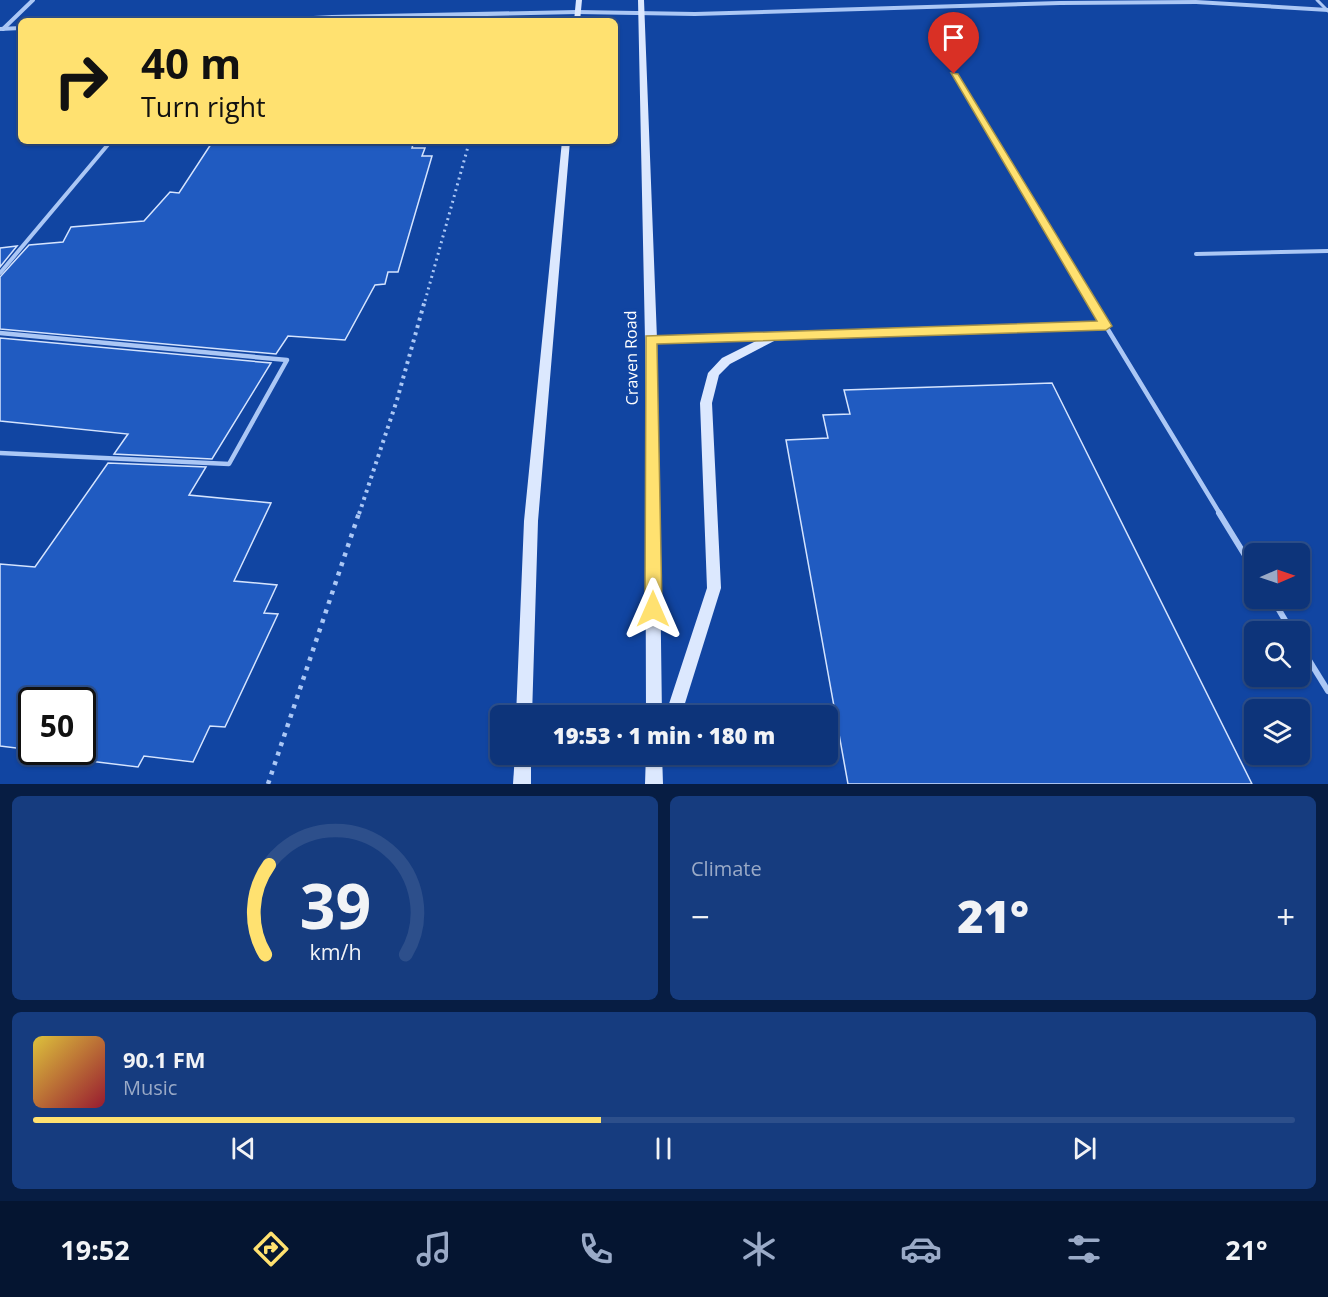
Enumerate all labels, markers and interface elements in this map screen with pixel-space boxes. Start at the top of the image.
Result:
pin [928,12,979,74]
icon: arrive [937,21,970,54]
text: 40 m [141,34,241,91]
icon: right [42,42,120,120]
text: Turn right [141,88,266,125]
street label: Craven Road [619,310,643,406]
north arrow [1244,543,1310,609]
map controls [1244,543,1310,765]
position arrow [621,577,685,641]
button: search [1244,621,1310,687]
speed limit sign: 50 [18,687,96,765]
button: layers [1244,699,1310,765]
text: 19:53 · 1 min · 180 m [553,720,775,750]
text: Climate [691,855,762,882]
text: 39 [299,862,371,947]
text: 21° [957,885,1029,946]
text: − [691,894,710,939]
text: + [1276,894,1295,939]
text: km/h [309,937,361,966]
text: 90.1 FM [123,1044,206,1074]
text: Music [123,1074,177,1101]
icon: previous [227,1132,260,1165]
icon: pause [647,1132,680,1165]
icon: next [1068,1132,1101,1165]
icon: directions [250,1228,292,1270]
icon: music [413,1228,455,1270]
icon: phone [575,1228,617,1270]
icon: climate [738,1228,780,1270]
icon: car [900,1228,942,1270]
icon: filters [1063,1228,1105,1270]
text: 19:52 [60,1231,130,1268]
text: 21° [1225,1231,1268,1268]

